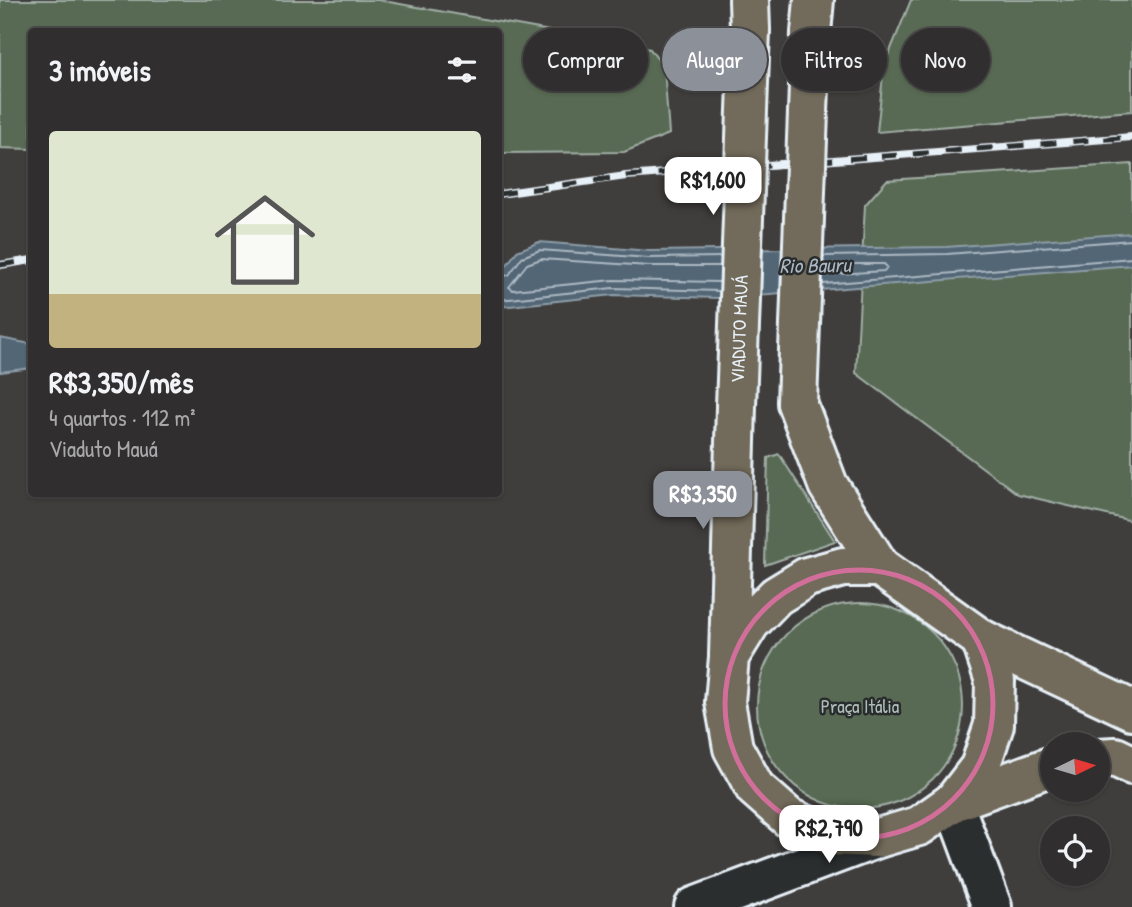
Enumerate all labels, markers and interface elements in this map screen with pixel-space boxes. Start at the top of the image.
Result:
chip: Comprar [523,28,648,91]
chip: Alugar [662,28,767,91]
chip: Filtros [781,28,887,91]
chip: Novo [901,28,990,91]
text: 3 imóveis [49,50,151,90]
icon: filters [443,51,481,89]
pin: R$1,600 [648,158,778,217]
text: R$1,600 [681,164,745,195]
icon: home [202,177,328,303]
water label: Rio Bauru [779,250,852,280]
street label: VIADUTO MAUÁ [724,275,754,384]
text: R$3,350/mês [49,362,193,402]
text: 4 quartos · 112 m² [49,402,196,433]
text: Viaduto Mauá [49,433,158,464]
pin: R$3,350 [638,472,768,531]
text: R$3,350 [669,478,737,509]
park label: Praça Itália [821,693,900,719]
north arrow [1040,732,1110,802]
map controls [1040,732,1110,886]
pin: R$2,790 [764,806,894,865]
text: R$2,790 [795,812,863,843]
button: locate [1040,816,1110,886]

